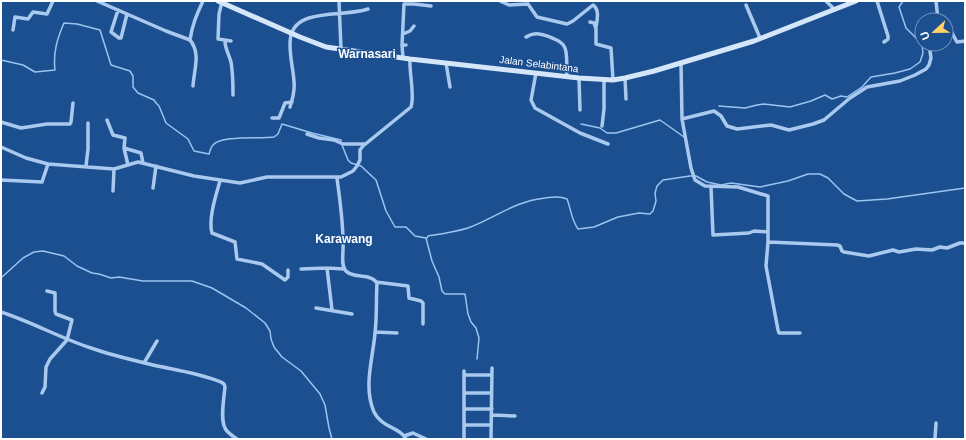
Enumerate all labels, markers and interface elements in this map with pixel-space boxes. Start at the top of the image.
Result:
north arrow [914,12,954,52]
text: U [918,30,932,42]
district label: Warnasari [338,47,396,61]
street label: Jalan Selabintana [499,54,580,74]
district label: Karawang [315,232,373,246]

